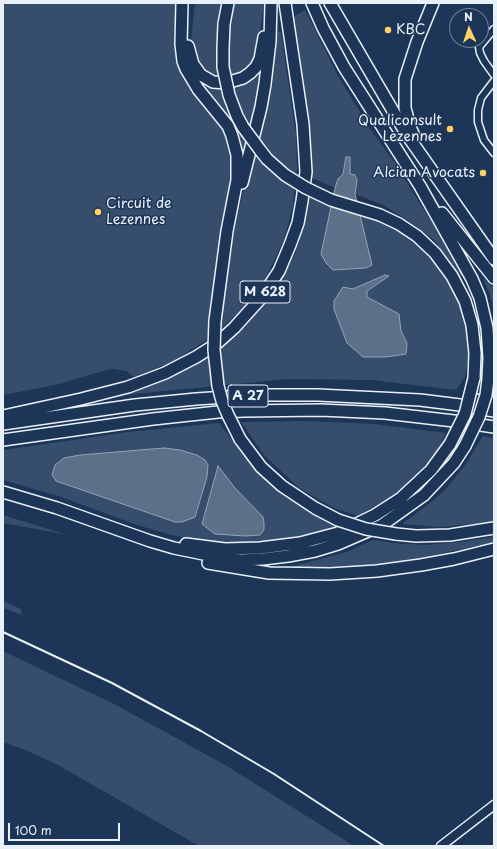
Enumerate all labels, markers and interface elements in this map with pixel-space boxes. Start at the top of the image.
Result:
north arrow [449,8,489,48]
text: N [464,8,473,25]
place label: KBC [396,22,426,38]
marker: KBC [383,25,393,35]
place label: Qualiconsult Lezennes [358,113,442,146]
marker: Qualiconsult Lezennes [445,124,455,134]
place label: Alcian Avocats [373,165,475,181]
marker: Alcian Avocats [478,168,488,178]
place label: Circuit de Lezennes [106,196,171,228]
marker: Circuit de Lezennes [93,207,103,217]
road number: M 628 [240,281,290,303]
road number: A 27 [228,385,268,407]
scale bar [10,815,122,841]
text: 100 m [15,821,52,839]

